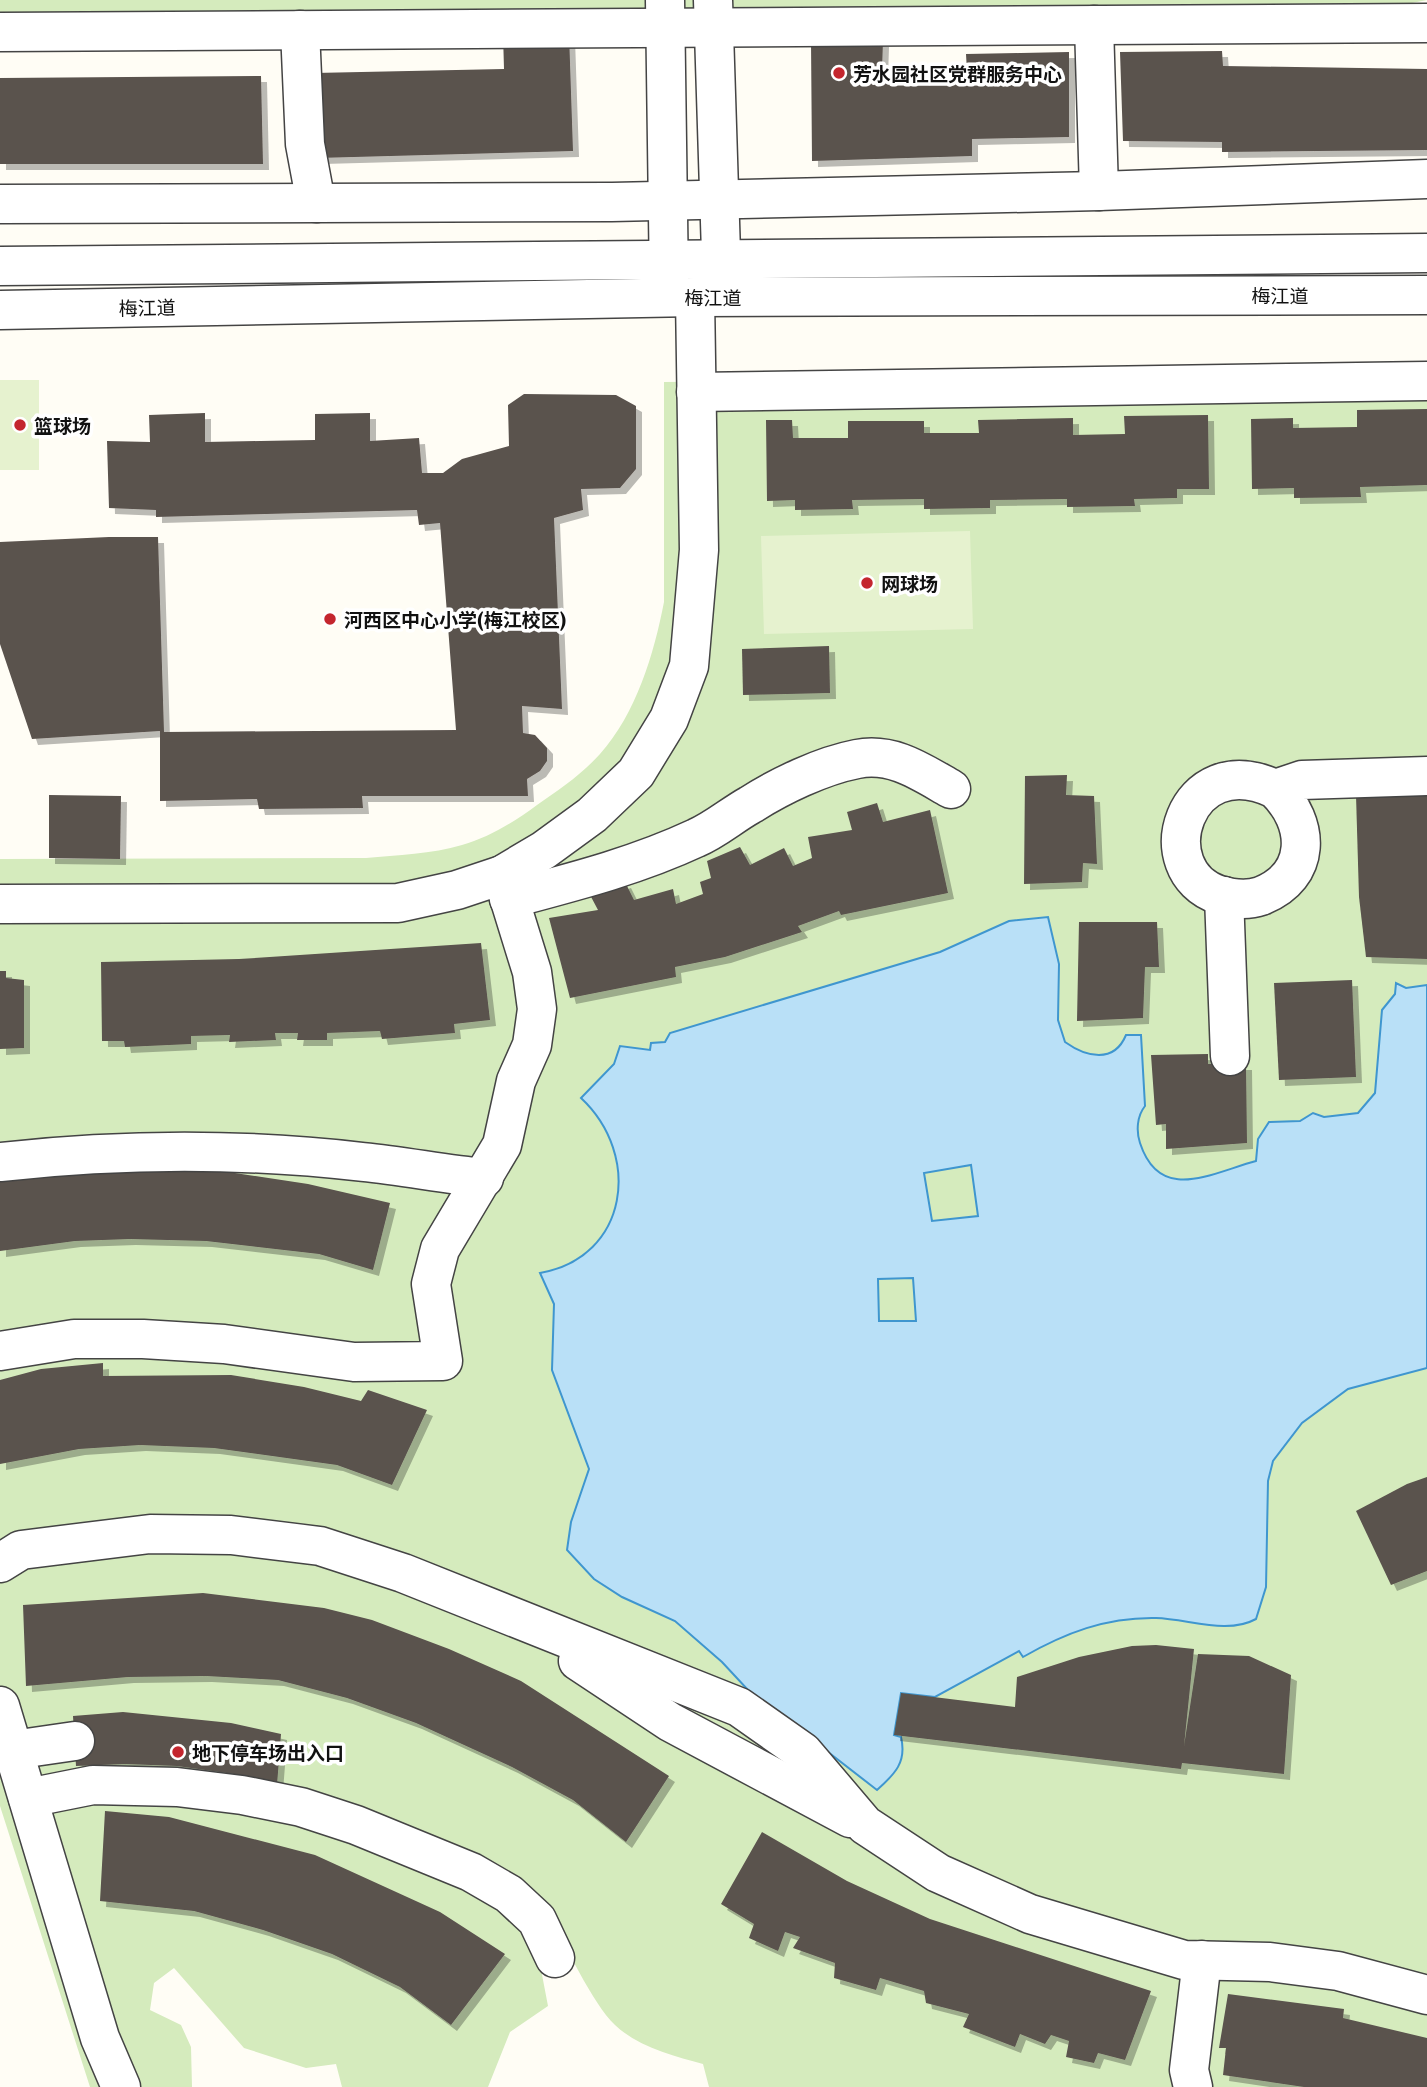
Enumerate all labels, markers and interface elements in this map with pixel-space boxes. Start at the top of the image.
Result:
place label: 芳水园社区党群服务中心 [853,59,1062,87]
marker: 芳水园社区党群服务中心 [831,65,847,81]
street label: 梅江道 [1251,281,1309,309]
street label: 梅江道 [684,283,742,311]
street label: 梅江道 [118,293,176,321]
place label: 篮球场 [34,411,91,439]
marker: 篮球场 [12,417,28,433]
place label: 网球场 [881,569,938,597]
marker: 网球场 [859,575,875,591]
place label: 河西区中心小学(梅江校区) [344,605,567,633]
marker: 河西区中心小学(梅江校区) [322,611,338,627]
place label: 地下停车场出入口 [192,1738,344,1766]
marker: 地下停车场出入口 [170,1744,186,1760]

